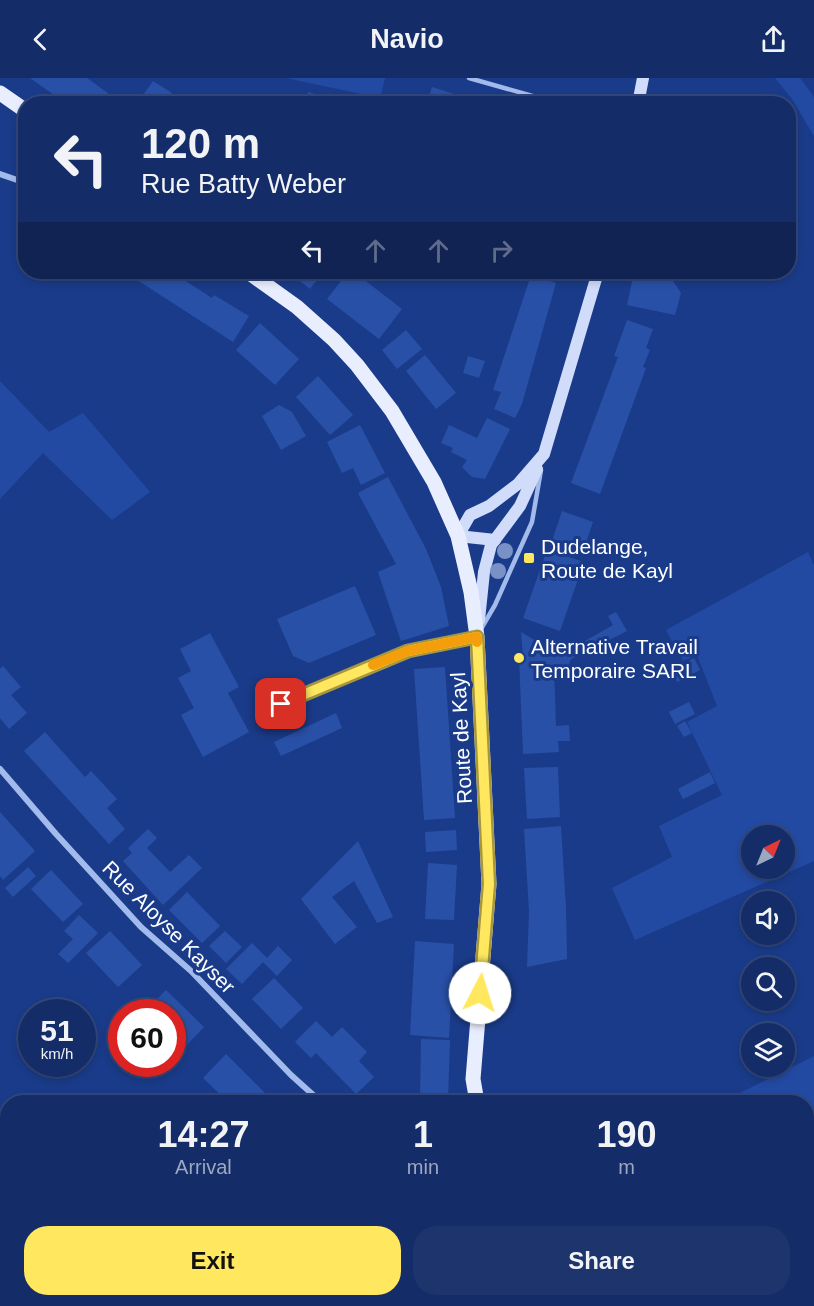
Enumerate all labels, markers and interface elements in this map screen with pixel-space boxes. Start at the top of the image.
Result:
icon: back [24,23,57,56]
icon: share [757,23,790,56]
text: Navio [370,24,444,54]
icon: left [42,120,120,198]
text: 120 m [141,120,260,167]
text: Rue Batty Weber [141,169,346,199]
icon: left [296,234,329,267]
icon: ahead [359,234,392,267]
icon: ahead [422,234,455,267]
icon: right [485,234,518,267]
place label: Dudelange, Route de Kayl [541,535,673,582]
marker: Dudelange, Route de Kayl [522,551,536,565]
place label: Alternative Travail Temporaire SARL [531,635,698,682]
marker: Alternative Travail Temporaire SARL [512,651,526,665]
street label: Route de Kayl [446,672,476,804]
pin [255,678,306,729]
icon: arrive [264,687,297,720]
north arrow [741,825,795,879]
map controls [741,825,795,1077]
street label: Rue Aloyse Kayser [98,856,240,998]
button: sound [741,891,795,945]
button: search [741,957,795,1011]
position arrow [448,961,512,1025]
speed limit sign: 60 [108,999,186,1077]
text: 51 [40,1014,74,1047]
button: layers [741,1023,795,1077]
text: km/h [41,1045,73,1062]
text: 14:27 [157,1114,249,1155]
text: 1 [413,1114,433,1155]
text: 190 [596,1114,657,1155]
text: Arrival [175,1156,232,1178]
text: min [407,1156,439,1178]
text: m [618,1156,635,1178]
button: Exit [24,1226,401,1295]
button: Share [413,1226,790,1295]

